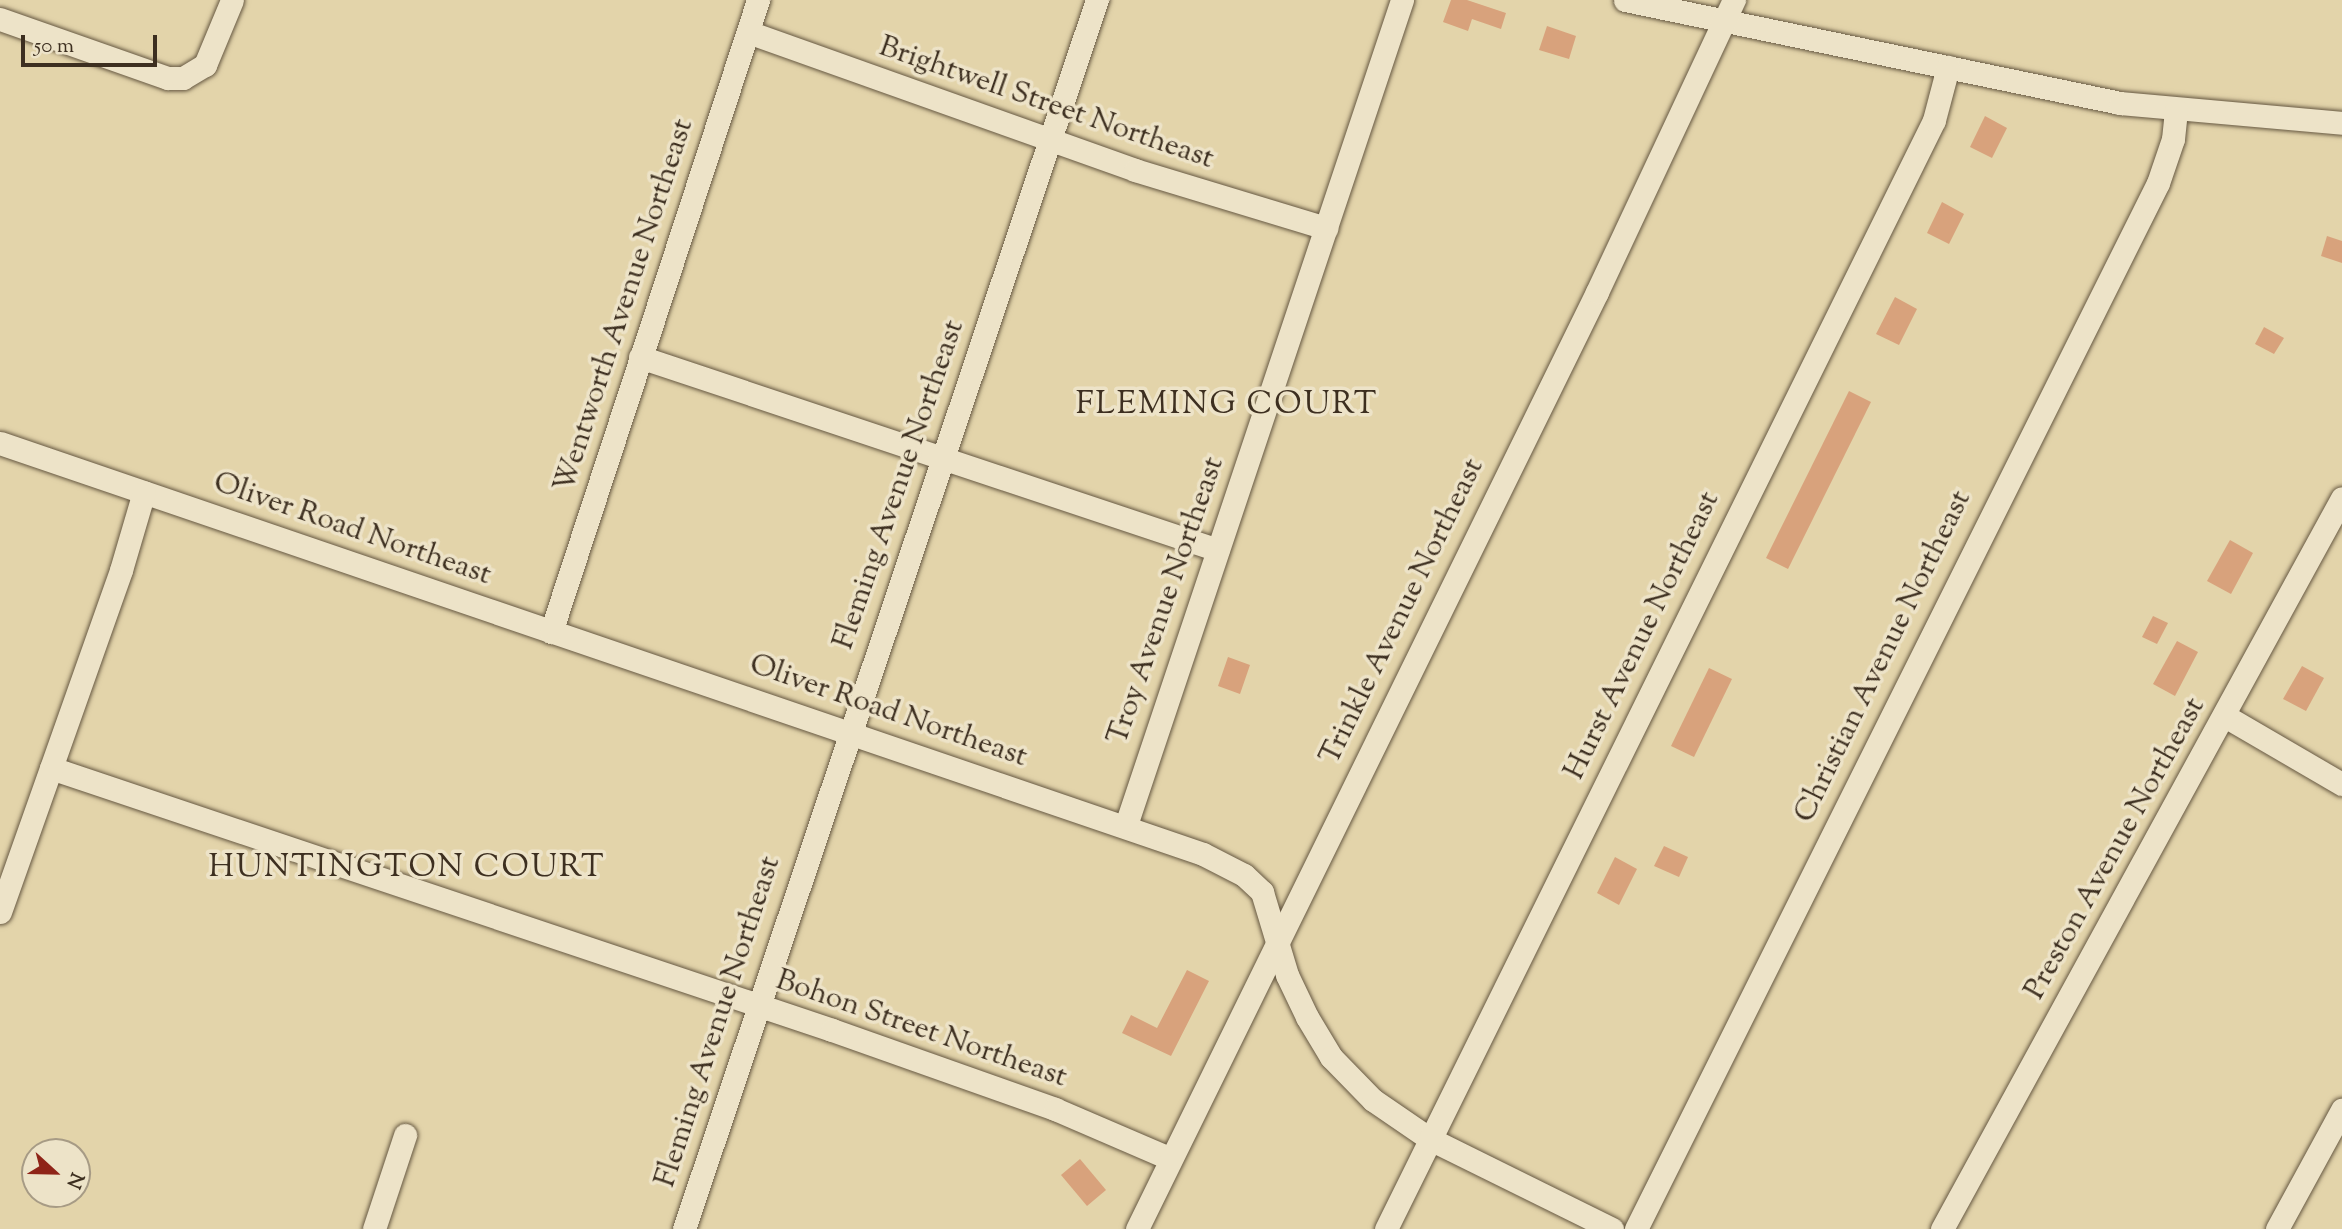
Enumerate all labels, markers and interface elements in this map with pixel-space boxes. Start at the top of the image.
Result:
scale bar [24,21,161,65]
street label: Brightwell Street Northeast [874,30,1218,178]
text: 50 m [34,32,74,62]
street label: Wentworth Avenue Northeast [548,115,702,497]
street label: Fleming Avenue Northeast [827,316,973,654]
district label: FLEMING COURT [1077,386,1377,424]
street label: Troy Avenue Northeast [1101,452,1233,750]
street label: Trinkle Avenue Northeast [1313,453,1493,771]
street label: Oliver Road Northeast [208,466,496,594]
street label: Christian Avenue Northeast [1788,485,1980,829]
street label: Hurst Avenue Northeast [1558,486,1728,786]
street label: Oliver Road Northeast [744,648,1032,776]
street label: Preston Avenue Northeast [2018,692,2214,1006]
district label: HUNTINGTON COURT [210,849,604,887]
street label: Fleming Avenue Northeast [648,852,790,1192]
street label: Bohon Street Northeast [771,963,1071,1097]
north arrow [21,1138,91,1208]
text: N [59,1168,89,1192]

